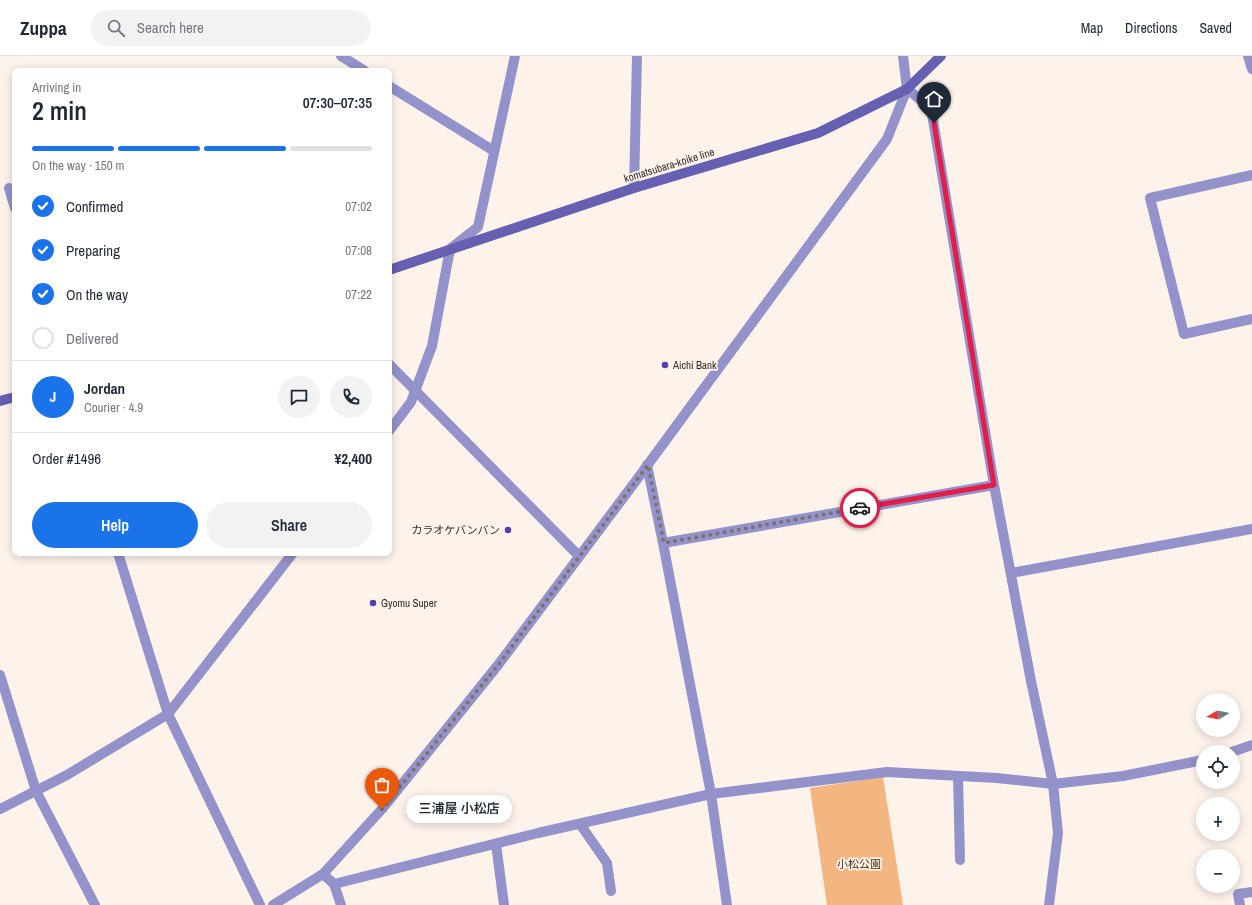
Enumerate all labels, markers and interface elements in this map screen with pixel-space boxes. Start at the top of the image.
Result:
search box [91,10,371,46]
text: Zuppa [20,15,67,41]
icon: search [105,17,127,39]
text: Search here [137,17,204,38]
text: Map [1081,19,1103,37]
text: Directions [1125,19,1177,37]
text: Saved [1199,19,1232,37]
text: Arriving in [32,79,81,96]
pin [917,82,951,123]
icon: home [923,88,945,110]
text: 07:30–07:35 [303,92,372,113]
text: 2 min [32,93,87,128]
street label: komatsubara-koike line [622,145,716,185]
text: On the way · 150 m [32,157,124,174]
icon: check [32,195,54,217]
text: Confirmed [66,196,123,217]
text: 07:02 [345,198,372,215]
icon: check [32,239,54,261]
text: Preparing [66,240,120,261]
text: 07:08 [345,242,372,259]
icon: check [32,283,54,305]
text: On the way [66,284,128,305]
text: 07:22 [345,286,372,303]
text: Delivered [66,328,119,349]
place label: Aichi Bank [672,358,717,372]
marker: Aichi Bank [660,360,670,370]
button: chat [278,376,320,418]
button: phone [330,376,372,418]
text: Jordan [84,378,125,399]
text: J [50,386,56,407]
text: Courier · 4.9 [84,399,143,416]
text: Order #1496 [32,448,101,469]
text: ¥2,400 [334,448,372,469]
courier [840,488,880,528]
icon: car [849,497,871,519]
button: Help [32,502,198,548]
button: Share [206,502,372,548]
place label: カラオケバンバン [411,523,500,537]
marker: カラオケバンバン [503,525,513,535]
place label: Gyomu Super [381,596,437,610]
marker: Gyomu Super [368,598,378,608]
north arrow [1196,693,1240,737]
map controls [1196,693,1240,893]
button: locate [1196,745,1240,789]
pin [365,768,399,809]
icon: bag [371,774,393,796]
callout: 三浦屋 小松店 [406,795,512,823]
button: + [1196,797,1240,841]
text: 三浦屋 小松店 [419,800,499,817]
button: − [1196,849,1240,893]
park label: 小松公園 [837,857,881,871]

